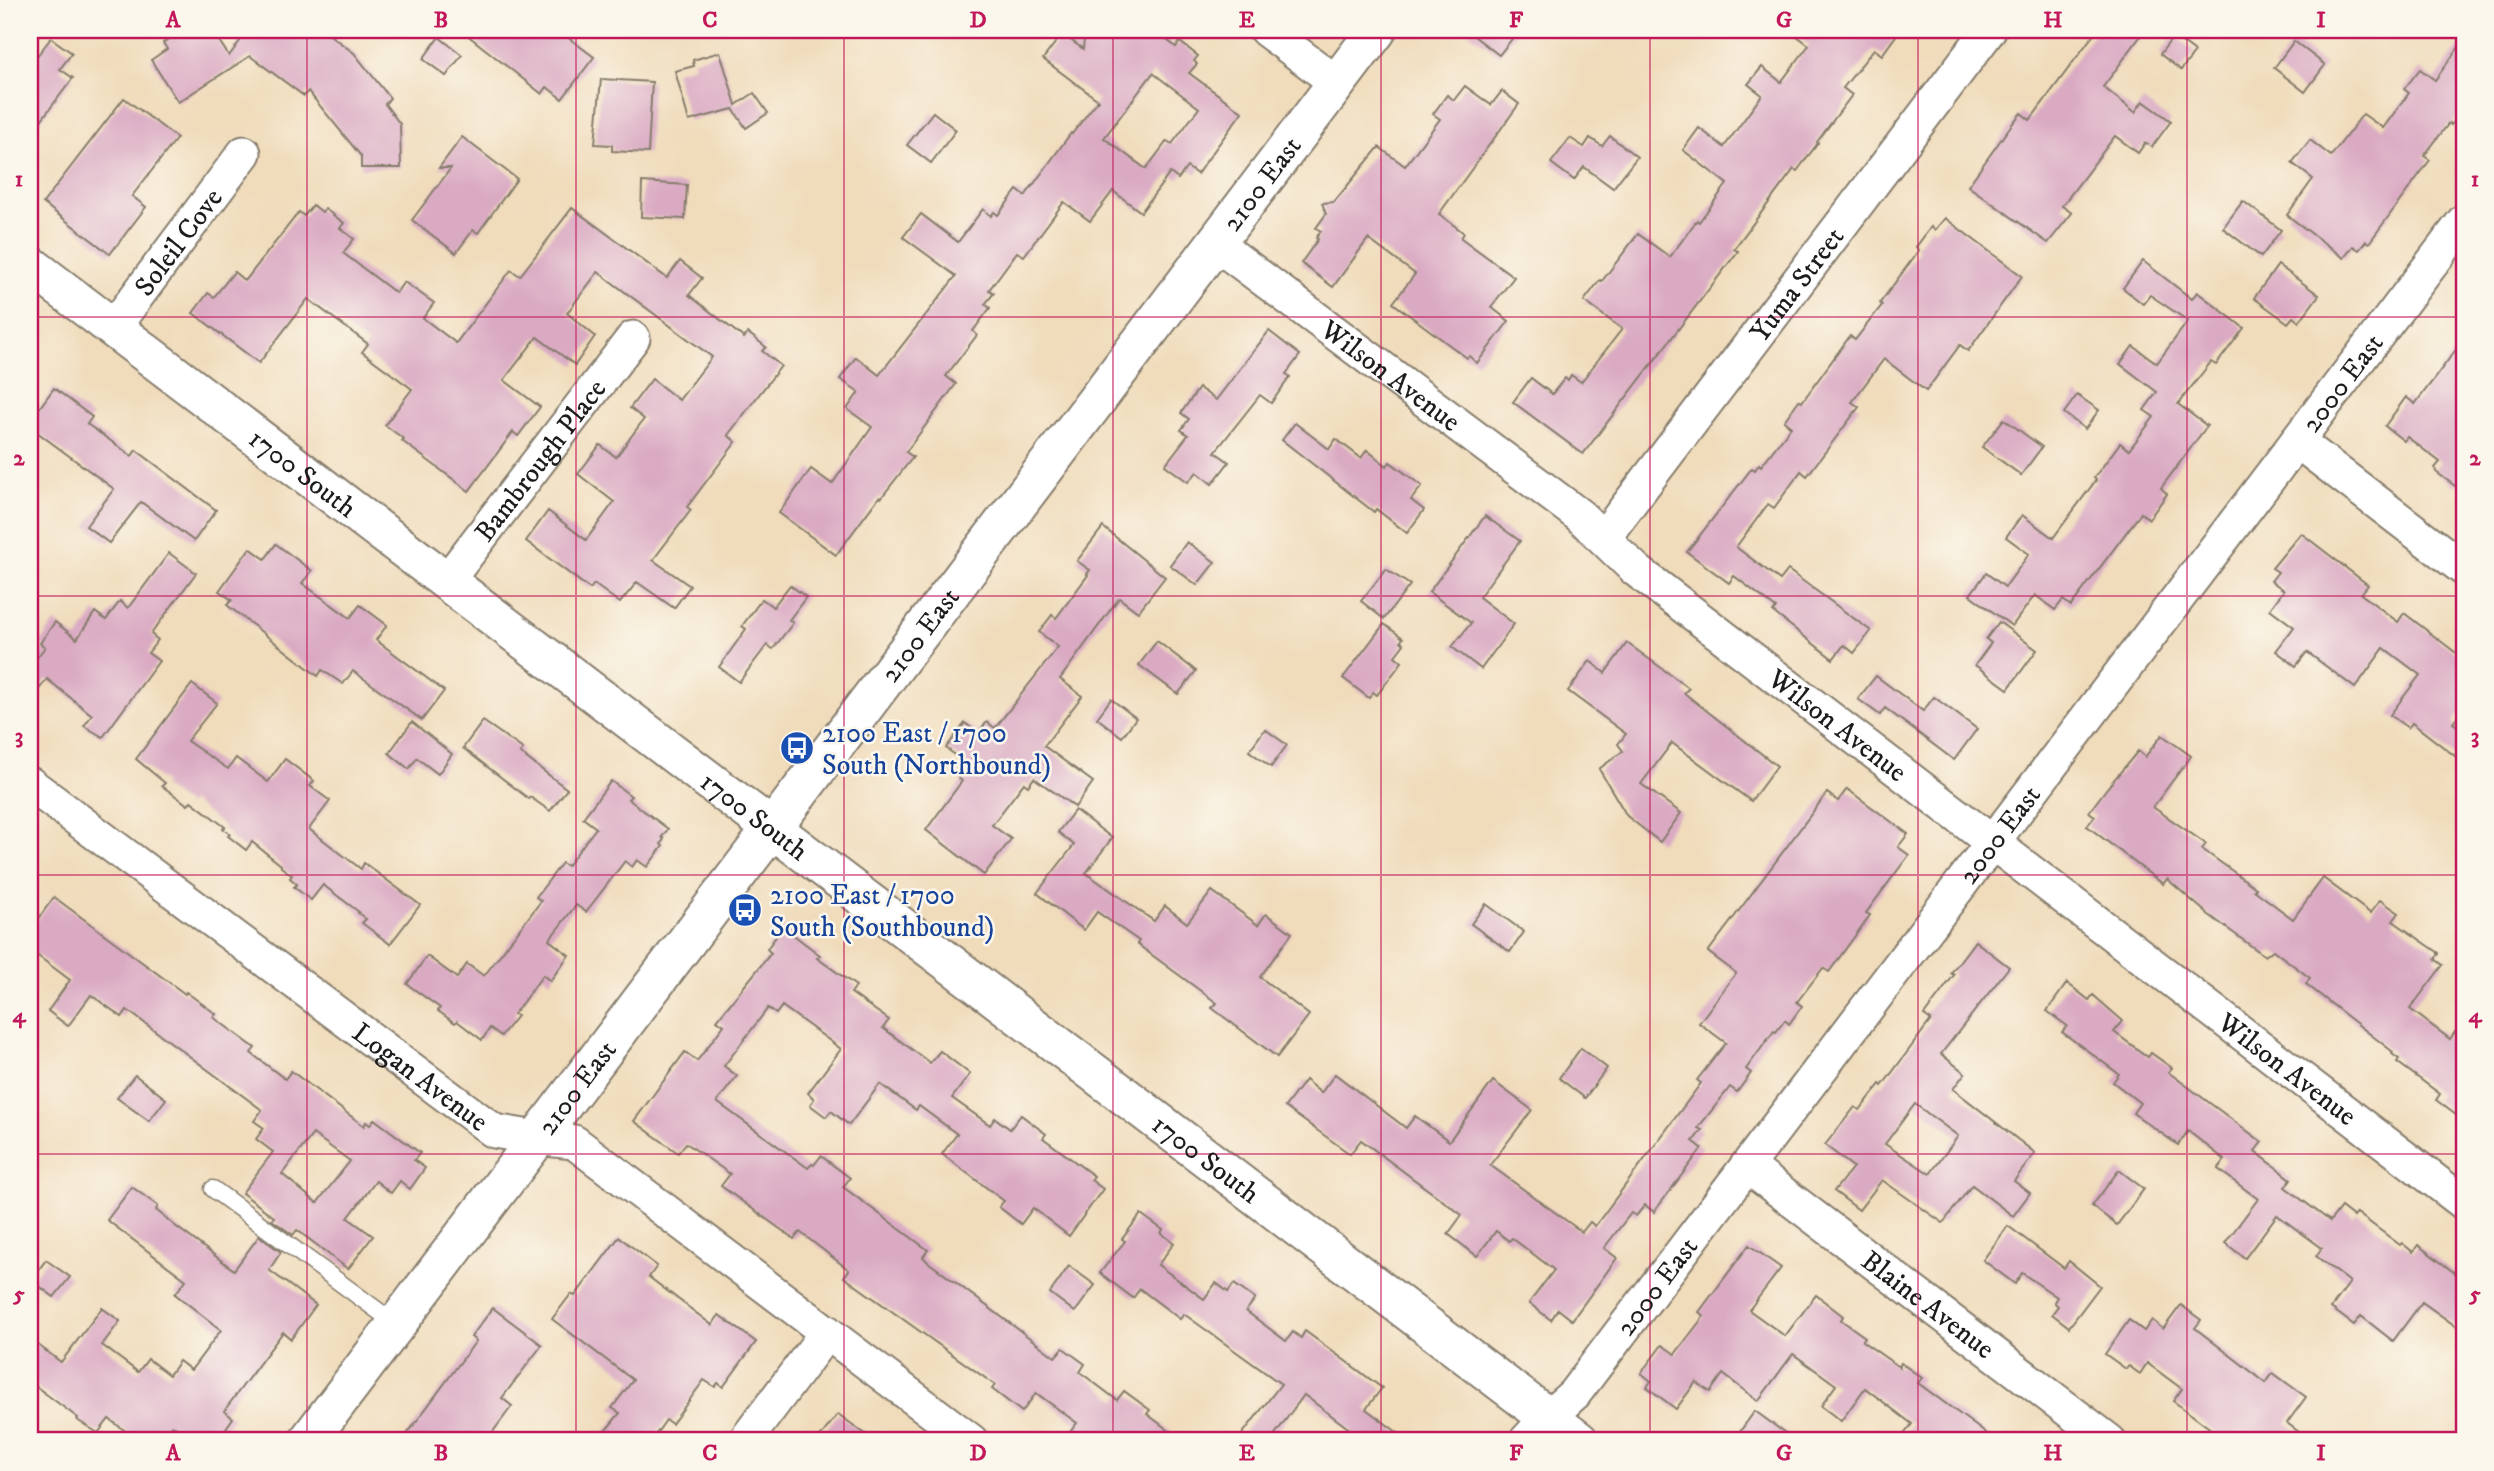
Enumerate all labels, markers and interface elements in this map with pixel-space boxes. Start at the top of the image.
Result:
text: A [165,6,182,35]
text: B [434,6,448,35]
text: C [702,6,718,35]
text: D [969,6,987,35]
text: E [1239,6,1255,35]
text: F [1509,6,1524,35]
text: G [1776,6,1792,35]
text: H [2043,6,2063,35]
text: I [2316,6,2326,35]
street label: 2100 East [1215,130,1309,239]
text: 1 [15,165,23,194]
text: 1 [2471,165,2479,194]
street label: Soleil Cove [127,182,231,303]
street label: Yuma Street [1743,220,1852,349]
street label: Wilson Avenue [1313,312,1467,440]
street label: 2000 East [2294,327,2391,440]
street label: Bambrough Place [467,372,614,549]
street label: 1700 South [241,421,364,526]
text: 2 [13,444,25,473]
text: 2 [2469,444,2481,473]
street label: 2100 East [873,581,968,690]
street label: Wilson Avenue [1760,661,1914,790]
place label: 2100 East / 1700 South (Northbound) [822,716,1051,783]
text: 3 [15,722,23,751]
text: 3 [2471,722,2479,751]
bus stop icon: 2100 East / 1700 South (Northbound) [778,729,816,767]
street label: 1700 South [693,764,815,869]
street label: 2000 East [1951,779,2049,891]
place label: 2100 East / 1700 South (Southbound) [770,878,994,945]
bus stop icon: 2100 East / 1700 South (Southbound) [726,891,764,929]
text: 4 [12,1001,27,1030]
text: 4 [2468,1001,2483,1030]
street label: Wilson Avenue [2210,1005,2363,1134]
street label: Logan Avenue [345,1015,495,1140]
street label: 2100 East [530,1033,625,1142]
street label: 1700 South [1144,1107,1267,1212]
street label: 2000 East [1609,1230,1706,1343]
street label: Blaine Avenue [1854,1243,2001,1367]
text: 5 [12,1280,25,1309]
text: 5 [2468,1280,2481,1309]
text: A [165,1439,182,1468]
text: B [434,1439,448,1468]
text: C [702,1439,718,1468]
text: D [969,1439,987,1468]
text: E [1239,1439,1255,1468]
text: F [1509,1439,1524,1468]
text: G [1776,1439,1792,1468]
text: H [2043,1439,2063,1468]
text: I [2316,1439,2326,1468]

